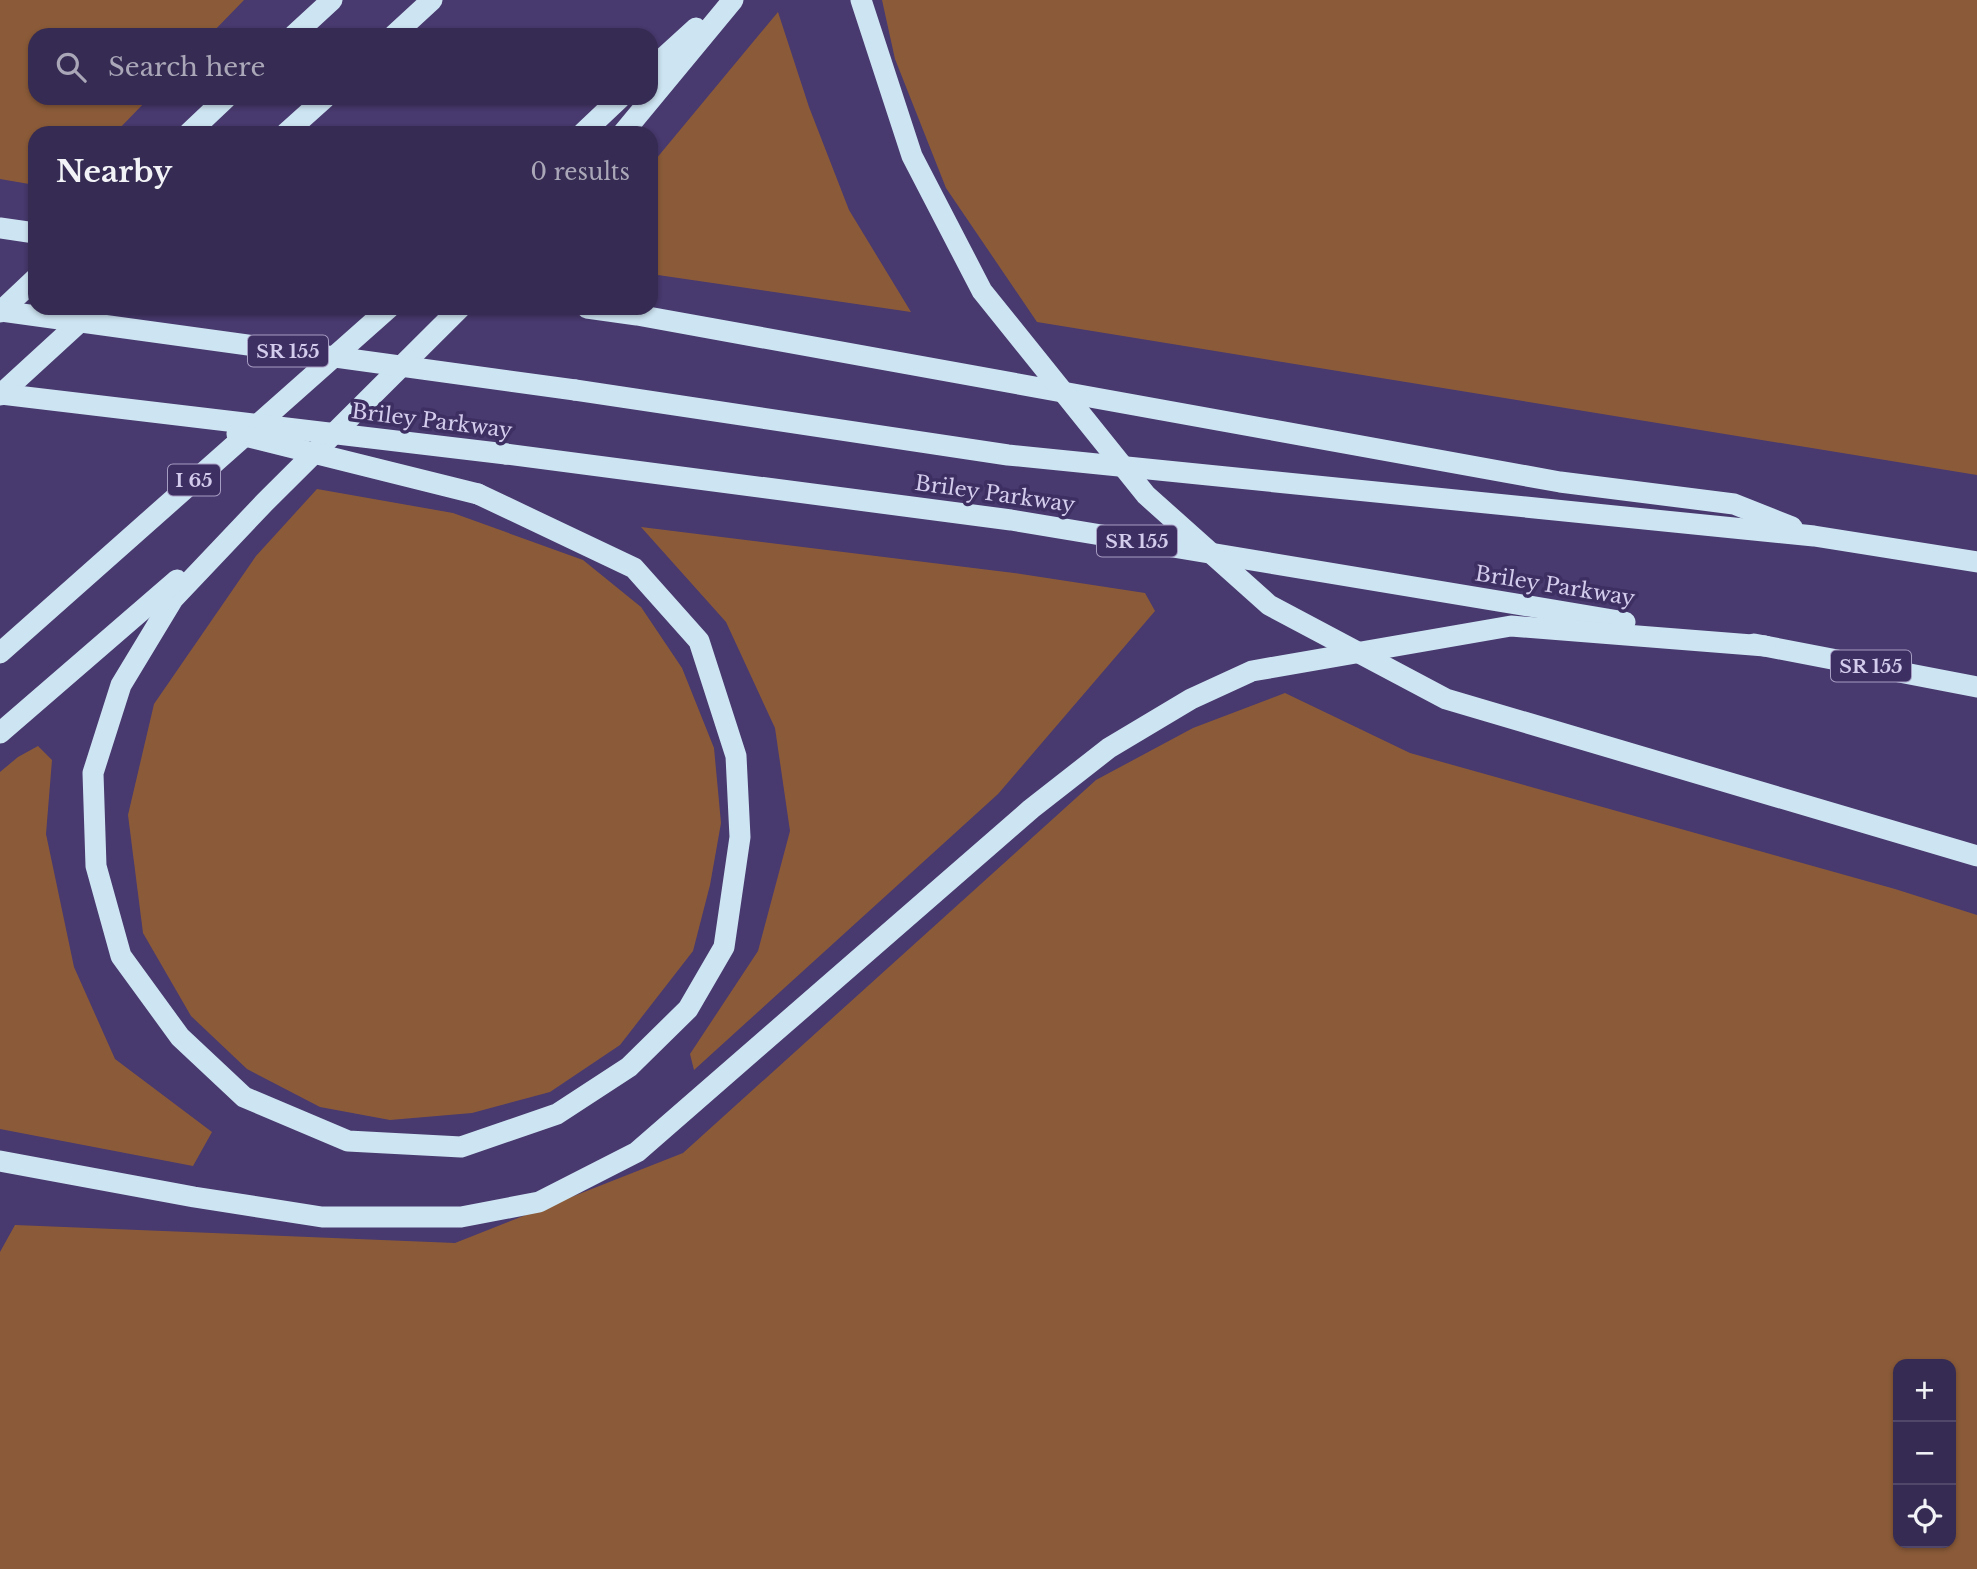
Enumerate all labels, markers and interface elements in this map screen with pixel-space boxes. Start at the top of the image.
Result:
search box [28,28,658,105]
icon: search [52,48,90,86]
text: Search here [108,51,265,83]
text: Nearby [56,153,172,190]
text: 0 results [531,158,630,186]
road number: SR 155 [248,336,328,366]
street label: Briley Parkway [350,398,514,444]
road number: I 65 [168,464,220,495]
street label: Briley Parkway [913,470,1077,518]
road number: SR 155 [1097,526,1177,556]
street label: Briley Parkway [1473,561,1637,612]
road number: SR 155 [1831,650,1911,681]
map controls [1893,1359,1956,1548]
button: + [1893,1359,1956,1422]
button: − [1893,1422,1956,1485]
button: locate [1893,1485,1956,1548]

